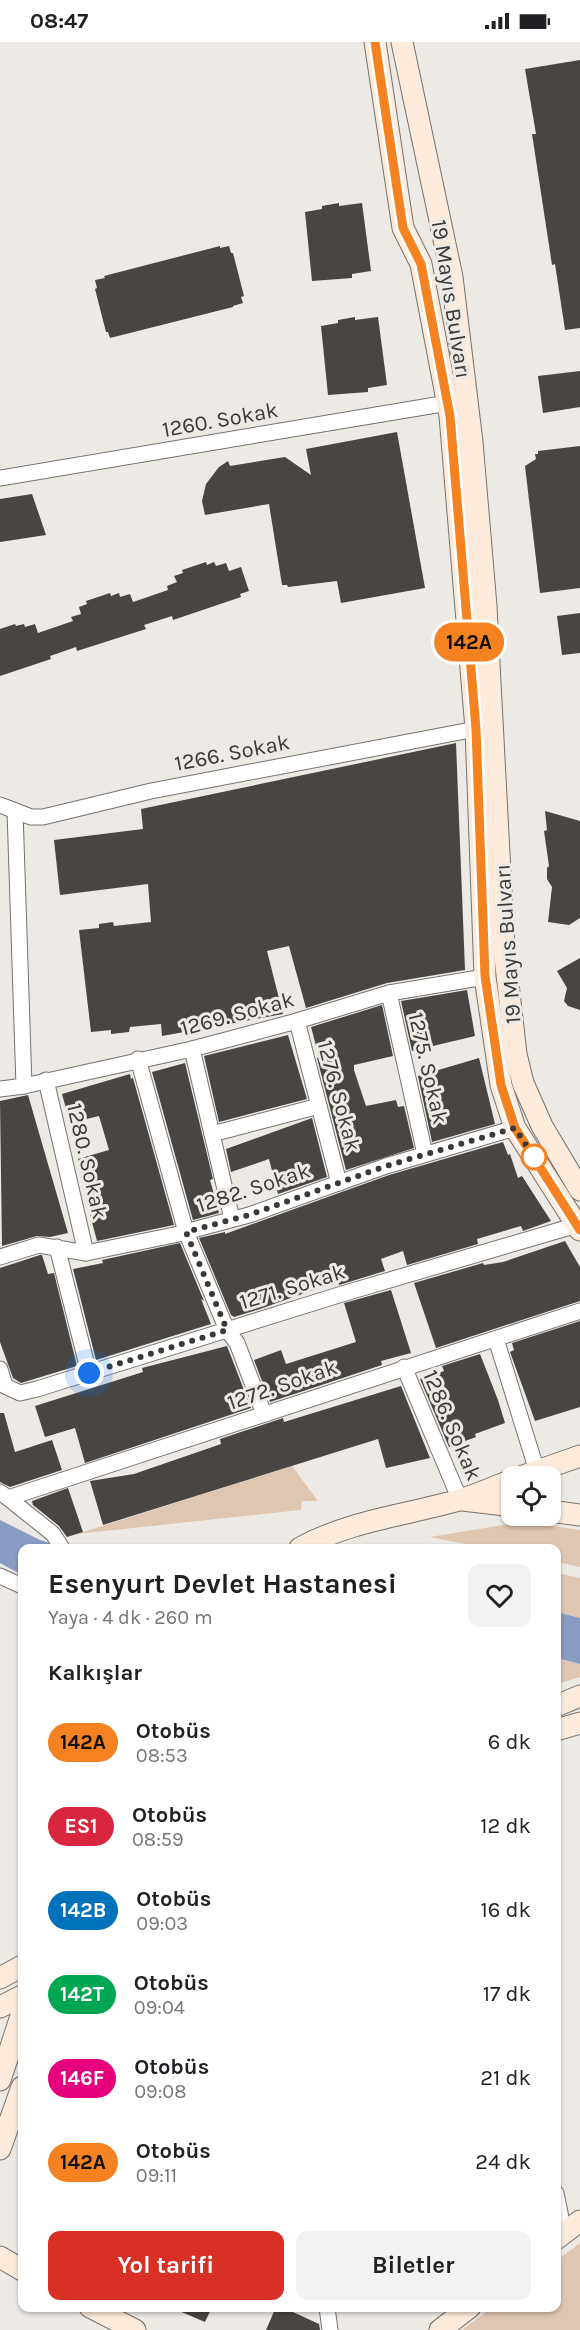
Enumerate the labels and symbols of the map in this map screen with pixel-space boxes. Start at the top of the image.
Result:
street label: 19 Mayıs Bulvarı [426,218,476,380]
street label: 1260. Sokak [160,397,280,443]
line badge: 142A [427,622,511,662]
street label: 1266. Sokak [172,729,292,777]
street label: 19 Mayıs Bulvarı [489,863,527,1025]
street label: 1269. Sokak [178,986,297,1042]
street label: 1275. Sokak [403,1010,454,1127]
street label: 1276. Sokak [312,1038,366,1155]
street label: 1280. Sokak [61,1101,113,1222]
unlabelled marker [521,1144,547,1170]
street label: 1282. Sokak [193,1157,313,1218]
street label: 1271. Sokak [236,1259,348,1315]
street label: 1272. Sokak [224,1354,341,1416]
your location [74,1358,104,1388]
street label: 1286. Sokak [417,1366,487,1485]

